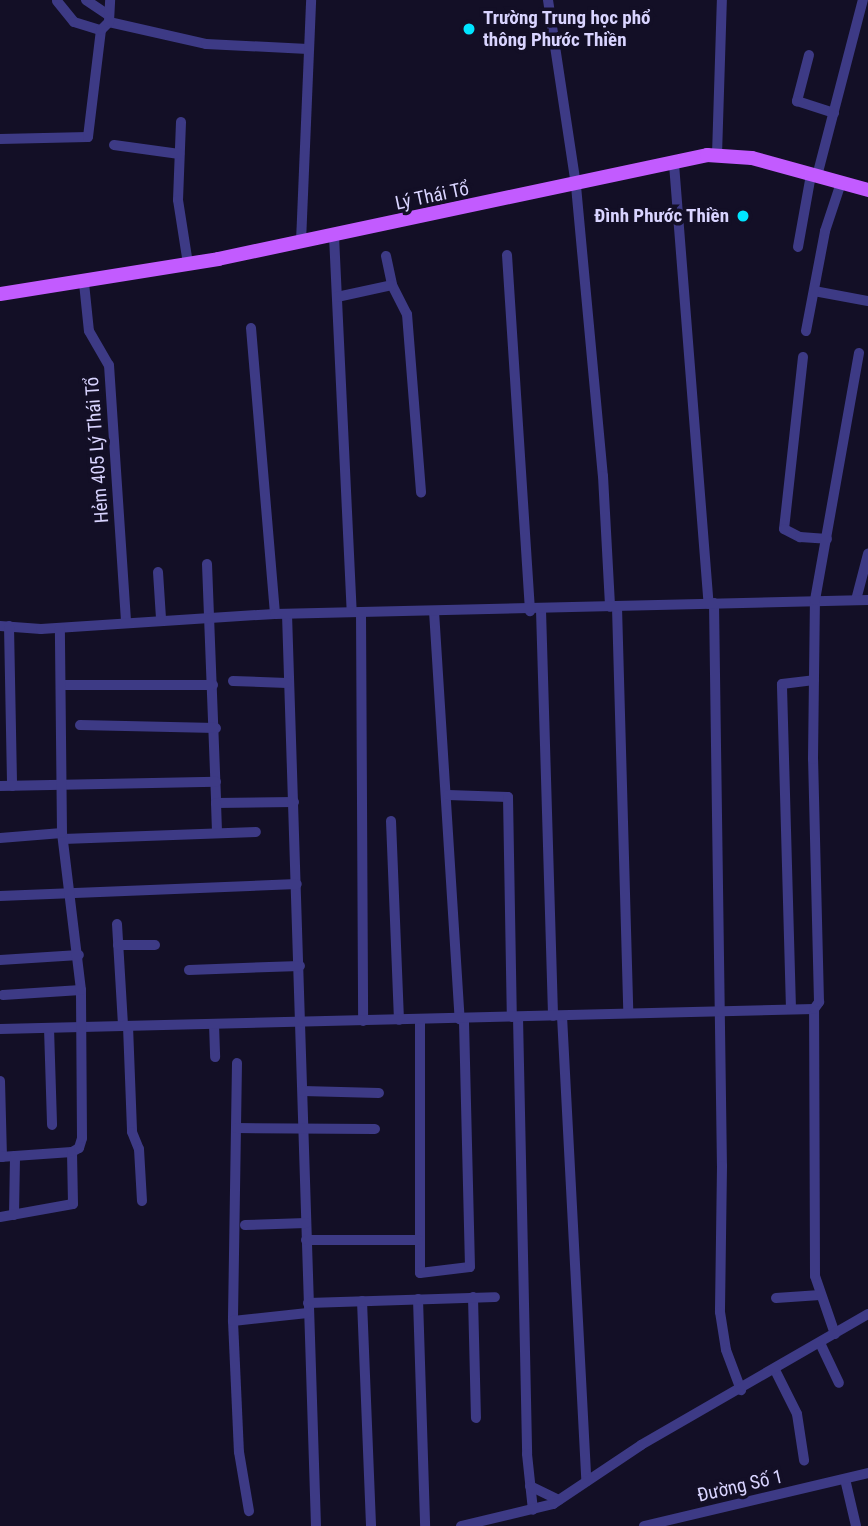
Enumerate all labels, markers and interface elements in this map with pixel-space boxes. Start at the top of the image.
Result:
place label: Trường Trung học phổ thông Phước Thiền [483,7,651,51]
marker: Trường Trung học phổ thông Phước Thiền [461,21,477,37]
street label: Lý Thái Tổ [393,177,471,215]
place label: Đình Phước Thiền [594,205,729,227]
marker: Đình Phước Thiền [735,208,751,224]
street label: Hẻm 405 Lý Thái Tổ [80,376,114,524]
street label: Đường Số 1 [695,1465,785,1507]

